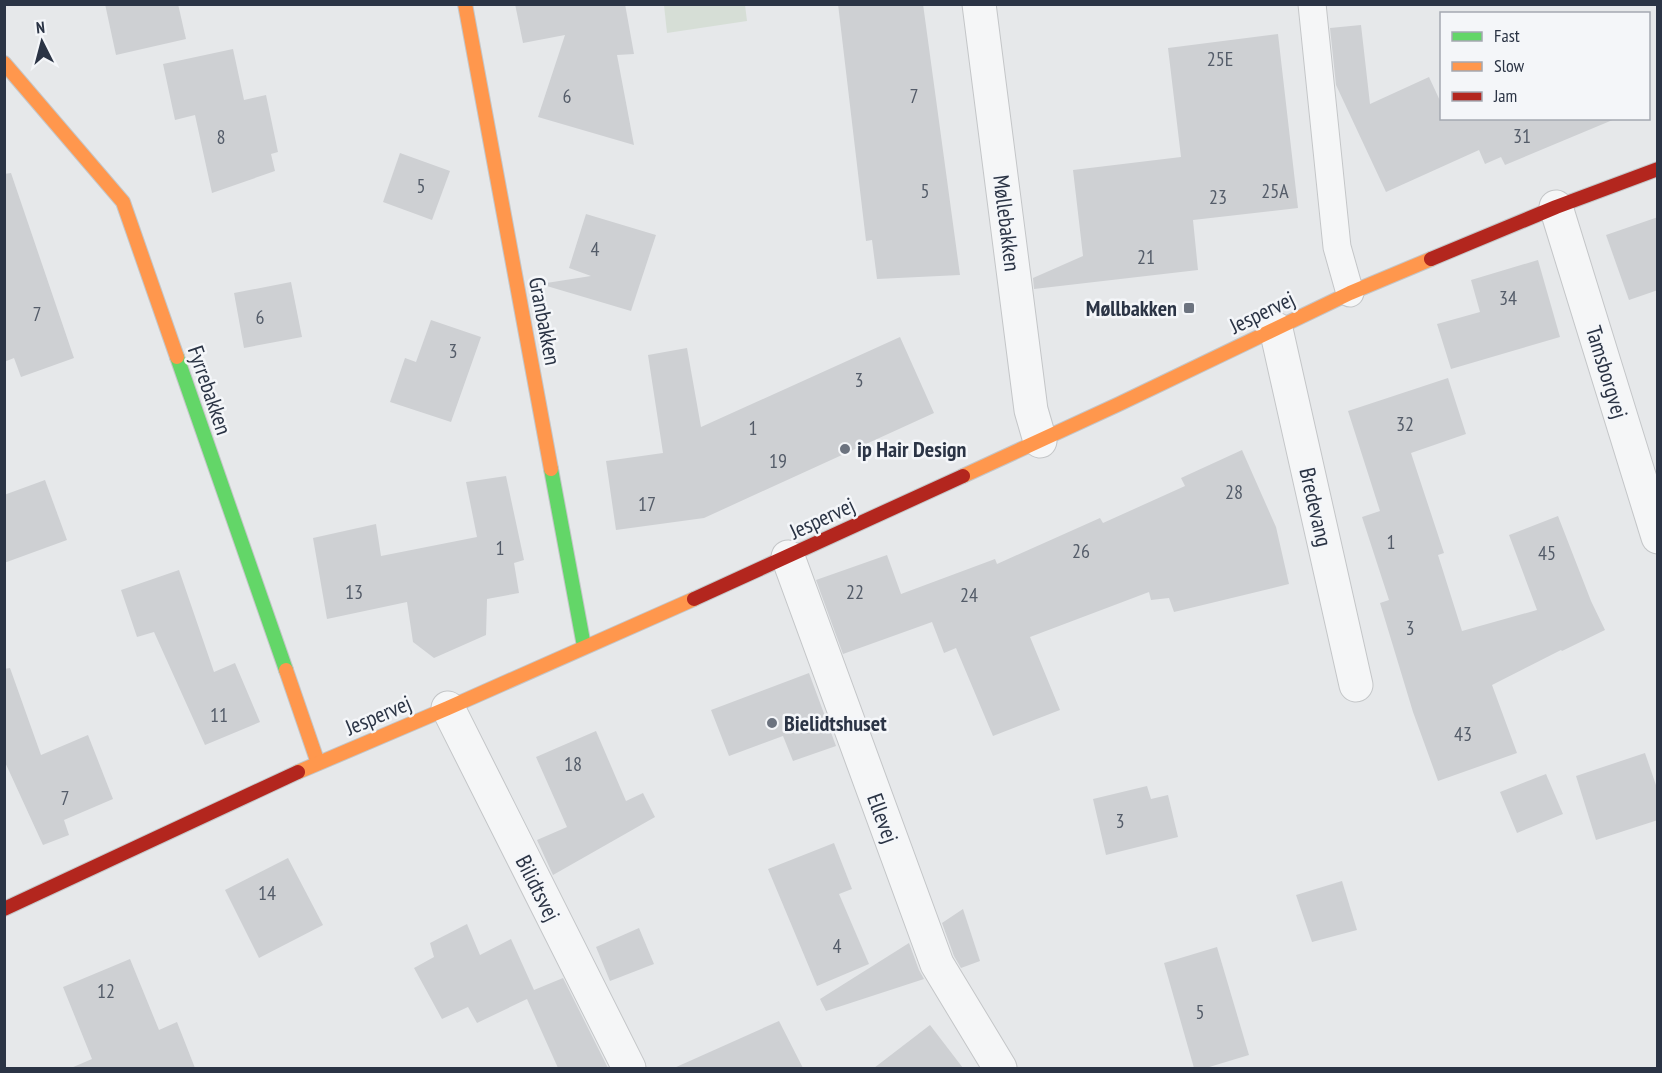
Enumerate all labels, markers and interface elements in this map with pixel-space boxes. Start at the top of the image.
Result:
north arrow [12,12,72,72]
legend [1440,12,1650,120]
text: N [35,17,46,37]
text: Fast [1494,24,1520,47]
house number: 25E [1207,46,1233,72]
text: Slow [1494,54,1525,77]
house number: 6 [563,83,572,109]
house number: 7 [910,83,919,109]
text: Jam [1493,84,1517,107]
house number: 31 [1513,123,1531,149]
house number: 8 [217,124,226,150]
house number: 5 [417,173,426,199]
street label: Møllebakken [987,173,1027,273]
house number: 5 [921,178,930,204]
house number: 25A [1261,178,1289,204]
house number: 23 [1209,184,1227,210]
house number: 4 [591,236,600,262]
house number: 21 [1137,244,1155,270]
street label: Granbakken [523,275,567,367]
street label: Jespervej [1224,284,1299,340]
house number: 34 [1499,285,1517,311]
place label: Møllbakken [1086,294,1177,322]
house number: 7 [33,301,42,327]
marker: Møllbakken [1182,301,1196,315]
house number: 6 [256,304,265,330]
street label: Tamsborgvej [1580,322,1634,422]
house number: 3 [449,338,458,364]
street label: Fyrrebakken [182,342,238,438]
house number: 3 [855,367,864,393]
house number: 32 [1396,411,1414,437]
house number: 1 [749,415,758,441]
place label: ip Hair Design [857,435,967,463]
marker: ip Hair Design [838,442,852,456]
house number: 19 [769,448,787,474]
street label: Bredevang [1293,465,1339,549]
house number: 28 [1225,479,1243,505]
house number: 17 [638,491,656,517]
street label: Jespervej [784,491,859,546]
house number: 1 [1387,529,1396,555]
house number: 1 [496,535,505,561]
house number: 26 [1072,538,1090,564]
house number: 45 [1538,540,1556,566]
house number: 13 [345,579,363,605]
house number: 22 [846,579,864,605]
house number: 24 [960,582,978,608]
house number: 3 [1406,615,1415,641]
street label: Jespervej [340,689,415,742]
house number: 11 [210,702,228,728]
place label: Bielidtshuset [784,709,887,737]
marker: Bielidtshuset [765,716,779,730]
house number: 43 [1454,721,1472,747]
house number: 18 [564,751,582,777]
house number: 7 [61,785,70,811]
street label: Ellevej [861,789,905,847]
house number: 3 [1116,808,1125,834]
street label: Bilidtsvej [510,850,566,926]
house number: 14 [258,880,276,906]
house number: 4 [833,933,842,959]
house number: 12 [97,978,115,1004]
house number: 5 [1196,999,1205,1025]

